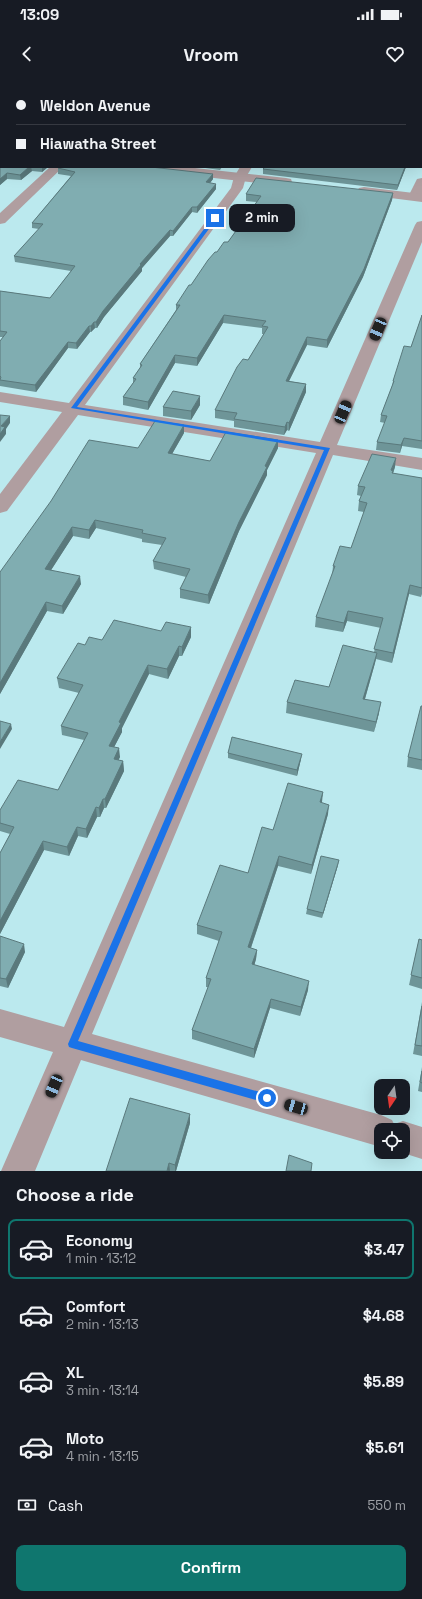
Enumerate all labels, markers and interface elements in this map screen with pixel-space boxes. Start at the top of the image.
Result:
text: 13:09 [20,5,59,24]
icon: back [16,43,38,65]
text: Vroom [183,43,239,66]
icon: heart [384,43,406,65]
text: Weldon Avenue [40,96,151,115]
text: Hiawatha Street [40,134,156,153]
callout: 2 min [229,204,295,232]
route end [206,209,224,227]
text: 2 min [245,209,279,226]
car [368,316,388,342]
car [333,399,353,425]
car [44,1073,64,1099]
north arrow [374,1079,410,1115]
map controls [374,1079,410,1159]
route start [258,1089,276,1107]
car [283,1098,309,1116]
button: locate [374,1123,410,1159]
text: Choose a ride [16,1183,134,1206]
icon: car [18,1231,54,1267]
text: Economy [66,1231,133,1250]
text: $3.47 [364,1240,404,1259]
text: 1 min · 13:12 [66,1250,136,1267]
icon: car [18,1297,54,1333]
text: Comfort [66,1297,126,1316]
text: $4.68 [363,1306,404,1325]
text: 2 min · 13:13 [66,1316,139,1333]
icon: car [18,1363,54,1399]
text: XL [66,1363,84,1382]
text: $5.89 [363,1372,404,1391]
text: 3 min · 13:14 [66,1382,139,1399]
icon: car [18,1429,54,1465]
text: Moto [66,1429,104,1448]
text: $5.61 [366,1438,404,1457]
text: 4 min · 13:15 [66,1448,139,1465]
icon: cash [16,1494,38,1516]
text: Cash [48,1496,83,1515]
text: 550 m [368,1497,406,1514]
button: Confirm [16,1545,406,1591]

